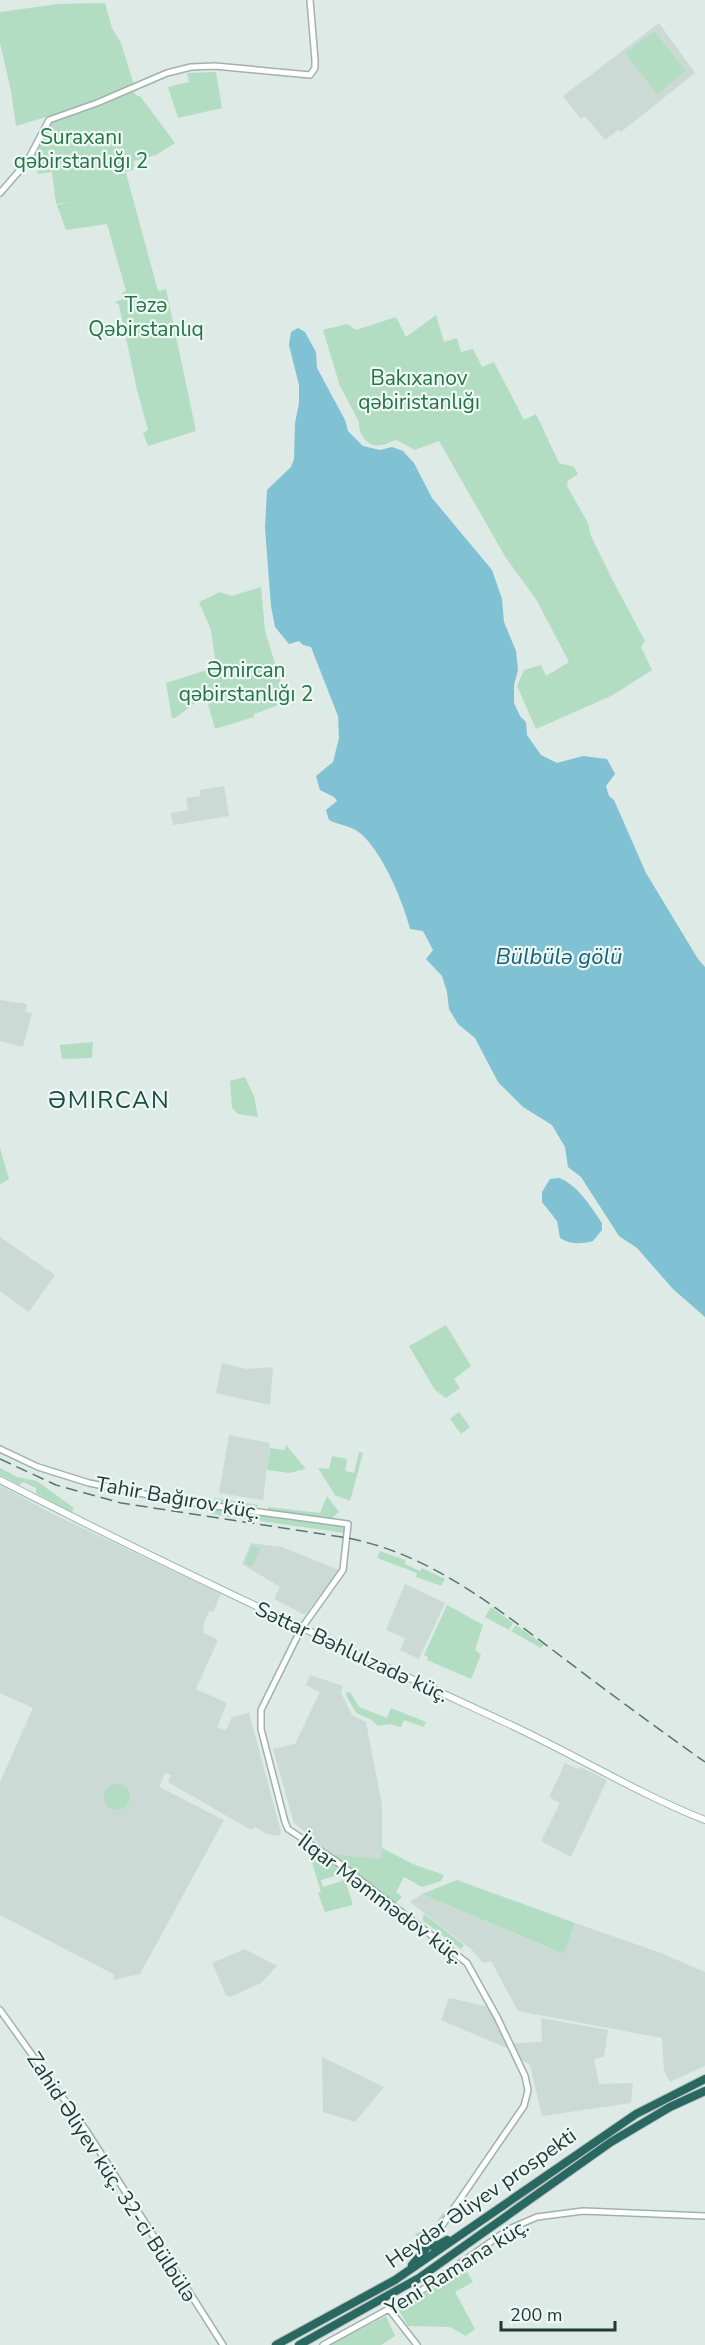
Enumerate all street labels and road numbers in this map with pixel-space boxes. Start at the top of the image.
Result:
street label: Tahir Bağırov küç. [94,1470,262,1526]
street label: Səttar Bəhlulzadə küç. [251,1595,453,1709]
street label: İlqar Məmmədov küç. [292,1827,470,1971]
street label: Zahid Əliyev küç. 32-ci Bülbülə [20,2046,204,2308]
street label: Heydər Əliyev prospekti [380,2122,582,2274]
street label: Yeni Ramana küç. [379,2212,534,2323]

